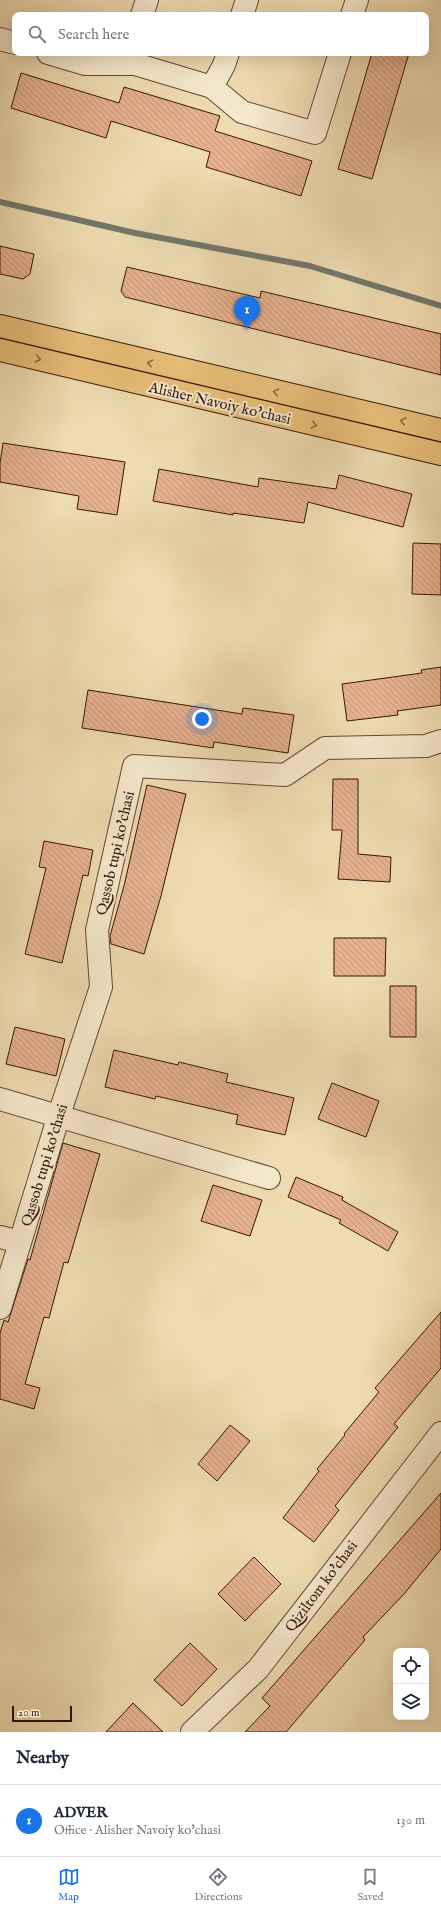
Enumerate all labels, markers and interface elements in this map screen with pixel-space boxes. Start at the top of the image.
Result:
search box [12,12,429,56]
icon: search [26,23,48,45]
text: Search here [58,25,129,44]
pin: 1 [234,296,260,329]
one-way arrow [35,355,41,363]
one-way arrow [147,359,153,367]
street label: Alisher Navoiy ko'chasi [146,378,293,429]
one-way arrow [273,388,280,396]
one-way arrow [400,418,406,426]
one-way arrow [311,420,317,428]
your location [192,709,212,729]
street label: Qassob tupi ko'chasi [92,789,139,917]
street label: Qassob tupi ko'chasi [17,1102,72,1229]
street label: Qiziltom ko'chasi [281,1537,362,1636]
map controls [393,1648,429,1720]
button: locate [393,1648,429,1684]
button: layers [393,1684,429,1720]
scale bar [12,1704,72,1723]
text: 20 m [18,1706,39,1720]
text: Nearby [16,1748,69,1769]
text: ADVER [54,1803,108,1822]
text: 1 [27,1812,31,1829]
text: 130 m [396,1812,425,1829]
text: Office · Alisher Navoiy ko'chasi [54,1822,221,1839]
tab: Map [58,1866,80,1904]
tab: Directions [195,1866,242,1904]
tab: Saved [357,1866,383,1904]

